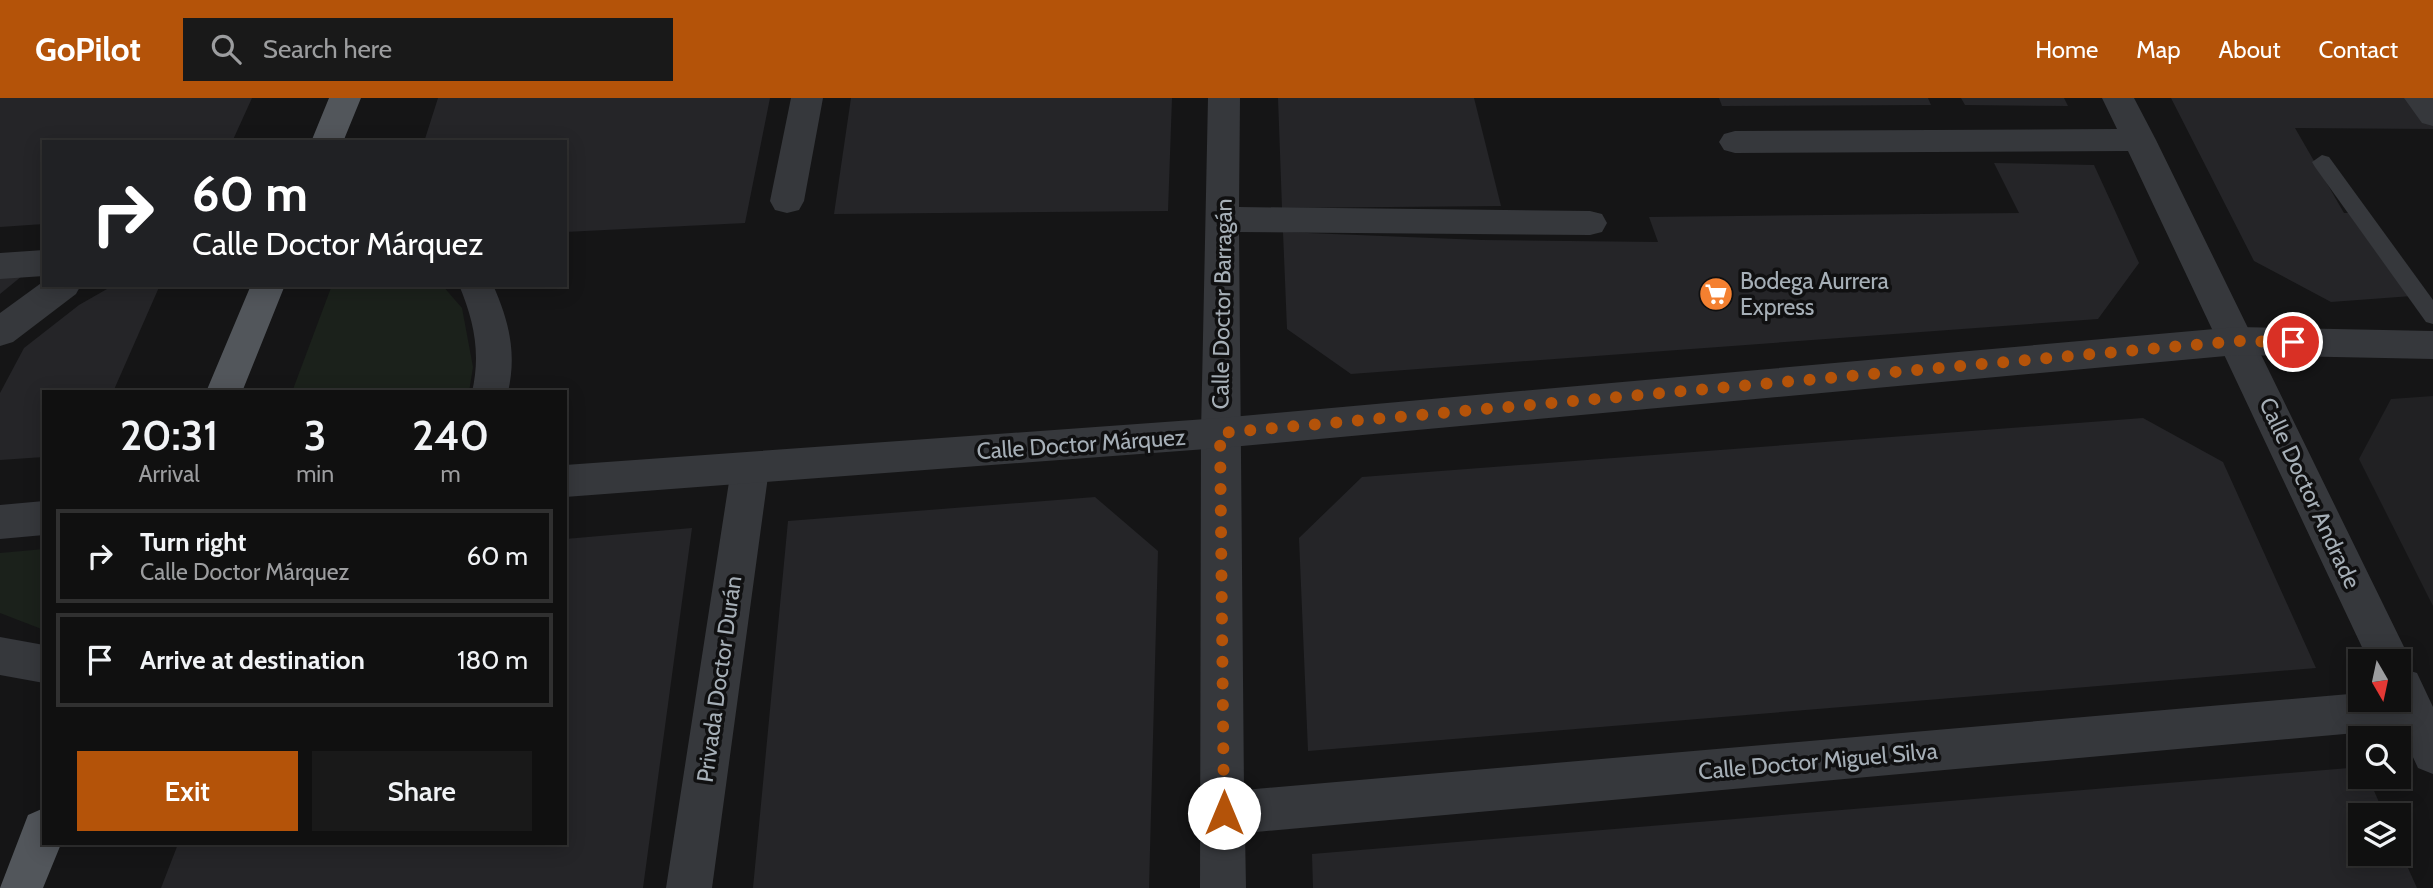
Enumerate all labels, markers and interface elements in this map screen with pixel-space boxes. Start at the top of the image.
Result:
search box [183,18,673,81]
text: GoPilot [35,29,141,69]
icon: search [207,30,245,68]
text: Search here [263,33,392,65]
text: Home [2035,35,2098,64]
text: Map [2136,35,2181,64]
text: About [2219,35,2281,64]
text: Contact [2319,35,2398,64]
text: 60 m [192,164,308,223]
icon: right [77,168,168,259]
street label: Calle Doctor Barragán [1206,198,1238,410]
text: Calle Doctor Márquez [192,224,483,263]
place label: Bodega Aurrera Express [1740,267,1889,321]
supermarket icon: Bodega Aurrera Express [1697,275,1735,313]
pin [2263,312,2323,372]
icon: arrive [2274,323,2312,361]
street label: Calle Doctor Andrade [2253,393,2367,593]
text: 20:31 [120,409,218,461]
text: 3 [304,409,326,461]
text: 240 [412,409,489,461]
street label: Calle Doctor Márquez [976,423,1187,465]
text: Arrival [138,460,200,488]
text: min [296,460,334,488]
text: m [440,460,461,488]
text: Turn right [140,526,246,558]
icon: right [81,537,119,575]
text: 60 m [466,540,528,572]
text: Calle Doctor Márquez [140,558,349,586]
street label: Privada Doctor Durán [691,574,747,784]
icon: arrive [81,641,119,679]
text: Arrive at destination [140,644,365,676]
text: 180 m [457,644,528,676]
north arrow [2348,649,2412,712]
map controls [2348,649,2411,866]
button: search [2348,726,2411,789]
street label: Calle Doctor Miguel Silva [1697,737,1939,785]
button: Exit [77,751,298,831]
button: Share [312,751,532,831]
position arrow [1187,776,1261,850]
button: layers [2348,803,2411,866]

